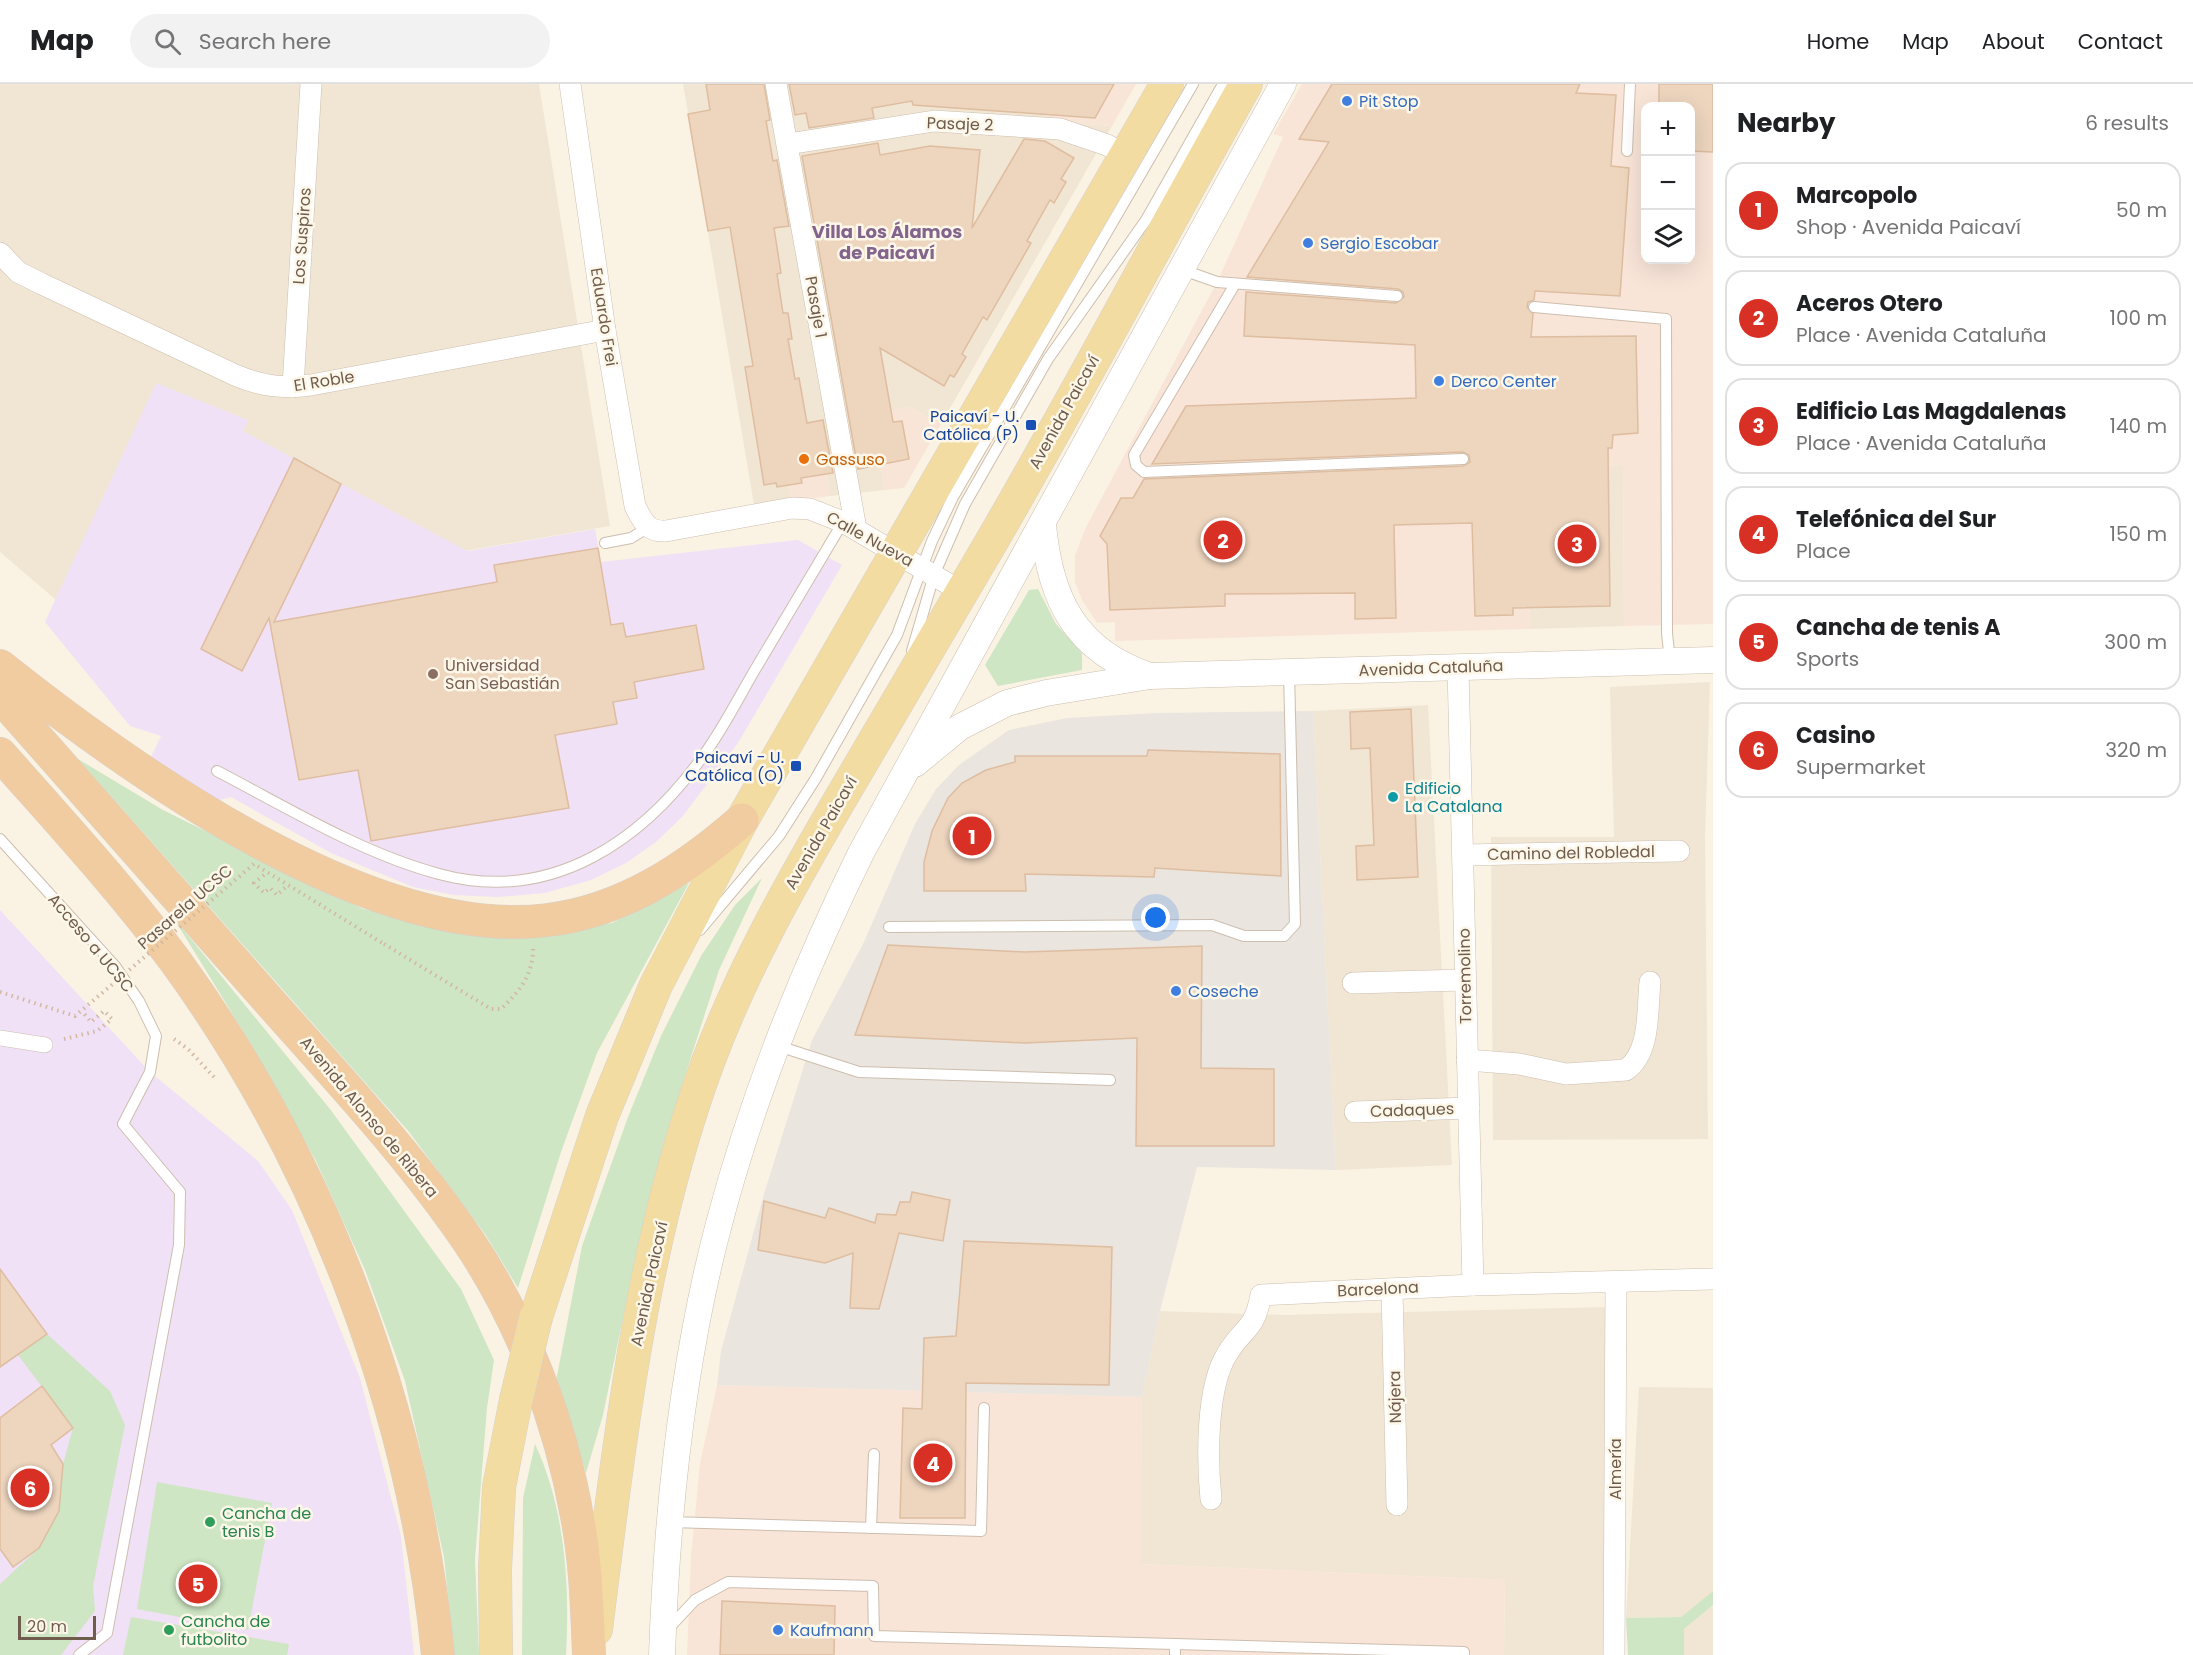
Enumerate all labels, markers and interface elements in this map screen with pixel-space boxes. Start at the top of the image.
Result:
search box [130,14,550,68]
text: Map [30,21,94,60]
icon: search [151,25,184,58]
text: Search here [199,26,331,57]
text: Home [1807,27,1869,56]
text: Map [1902,27,1949,56]
text: About [1982,27,2045,56]
text: Contact [2078,27,2163,56]
place label: Pit Stop [1359,90,1419,113]
marker: Pit Stop [1340,94,1354,108]
map controls [1641,102,1695,264]
button: + [1641,102,1695,156]
text: Nearby [1737,105,1835,141]
text: 6 results [2085,109,2169,137]
street label: Pasaje 2 [926,111,994,137]
button: − [1641,156,1695,210]
text: Marcopolo [1796,180,1917,211]
street label: Los Suspiros [287,187,317,285]
text: 1 [1755,196,1762,224]
text: 50 m [2116,196,2167,224]
button: layers [1641,210,1695,264]
text: Shop · Avenida Paicaví [1796,213,2021,241]
district label: Villa Los Álamos de Paicaví [812,219,962,265]
place label: Sergio Escobar [1320,232,1439,255]
marker: Sergio Escobar [1301,236,1315,250]
street label: Eduardo Frei [585,266,623,368]
street label: Pasaje 1 [799,274,833,340]
text: Aceros Otero [1796,288,1943,319]
text: 2 [1753,304,1764,332]
text: 100 m [2110,304,2167,332]
text: Place · Avenida Cataluña [1796,321,2046,349]
street label: Avenida Paicaví [1023,351,1105,473]
street label: El Roble [292,365,356,397]
place label: Derco Center [1451,370,1557,393]
marker: Derco Center [1432,374,1446,388]
text: Edificio Las Magdalenas [1796,396,2067,427]
place label: Paicaví - U. Católica (P) [923,405,1019,446]
text: 3 [1752,412,1765,440]
text: 140 m [2110,412,2167,440]
marker: Paicaví - U. Católica (P) [1024,418,1038,432]
text: Place · Avenida Cataluña [1796,429,2046,457]
place label: Gassuso [816,448,885,471]
marker: Gassuso [797,452,811,466]
text: Telefónica del Sur [1796,504,1996,535]
street label: Calle Nueva [822,506,918,572]
pin: 2 [1204,518,1242,562]
text: 4 [1752,520,1765,548]
text: 150 m [2110,520,2167,548]
pin: 3 [1558,522,1596,566]
text: Place [1796,537,1851,565]
text: Cancha de tenis A [1796,612,2000,643]
text: 5 [1752,628,1765,656]
text: 300 m [2104,628,2167,656]
text: Sports [1796,645,1859,673]
place label: Universidad San Sebastián [445,654,560,695]
street label: Avenida Cataluña [1358,654,1504,682]
marker: Universidad San Sebastián [426,667,440,681]
text: Casino [1796,720,1875,751]
text: 6 [1752,736,1765,764]
text: 320 m [2105,736,2167,764]
place label: Paicaví - U. Católica (O) [685,746,784,787]
text: Supermarket [1796,753,1925,781]
marker: Paicaví - U. Católica (O) [789,759,803,773]
street label: Avenida Paicaví [779,772,863,894]
place label: Edificio La Catalana [1405,777,1503,818]
marker: Edificio La Catalana [1386,790,1400,804]
pin: 1 [952,814,992,858]
street label: Camino del Robledal [1487,840,1655,866]
street label: Pasarela UCSC [133,859,237,955]
street label: Acceso a UCSC [43,889,139,997]
your location [1141,903,1170,932]
street label: Torremolino [1453,928,1477,1024]
place label: Coseche [1188,980,1259,1003]
marker: Coseche [1169,984,1183,998]
street label: Avenida Alonso de Ribera [295,1031,443,1203]
street label: Cadaques [1370,1097,1454,1123]
street label: Avenida Paicaví [625,1219,673,1349]
street label: Barcelona [1337,1275,1419,1303]
street label: Nájera [1383,1370,1407,1424]
street label: Almería [1604,1438,1627,1500]
pin: 4 [914,1440,952,1486]
pin: 6 [10,1466,50,1510]
place label: Cancha de tenis B [222,1502,311,1543]
marker: Cancha de tenis B [203,1515,217,1529]
pin: 5 [178,1562,218,1606]
place label: Cancha de futbolito [181,1610,270,1651]
scale bar [18,1613,96,1640]
text: 20 m [27,1615,67,1638]
place label: Kaufmann [790,1619,874,1642]
marker: Cancha de futbolito [162,1623,176,1637]
marker: Kaufmann [771,1623,785,1637]

